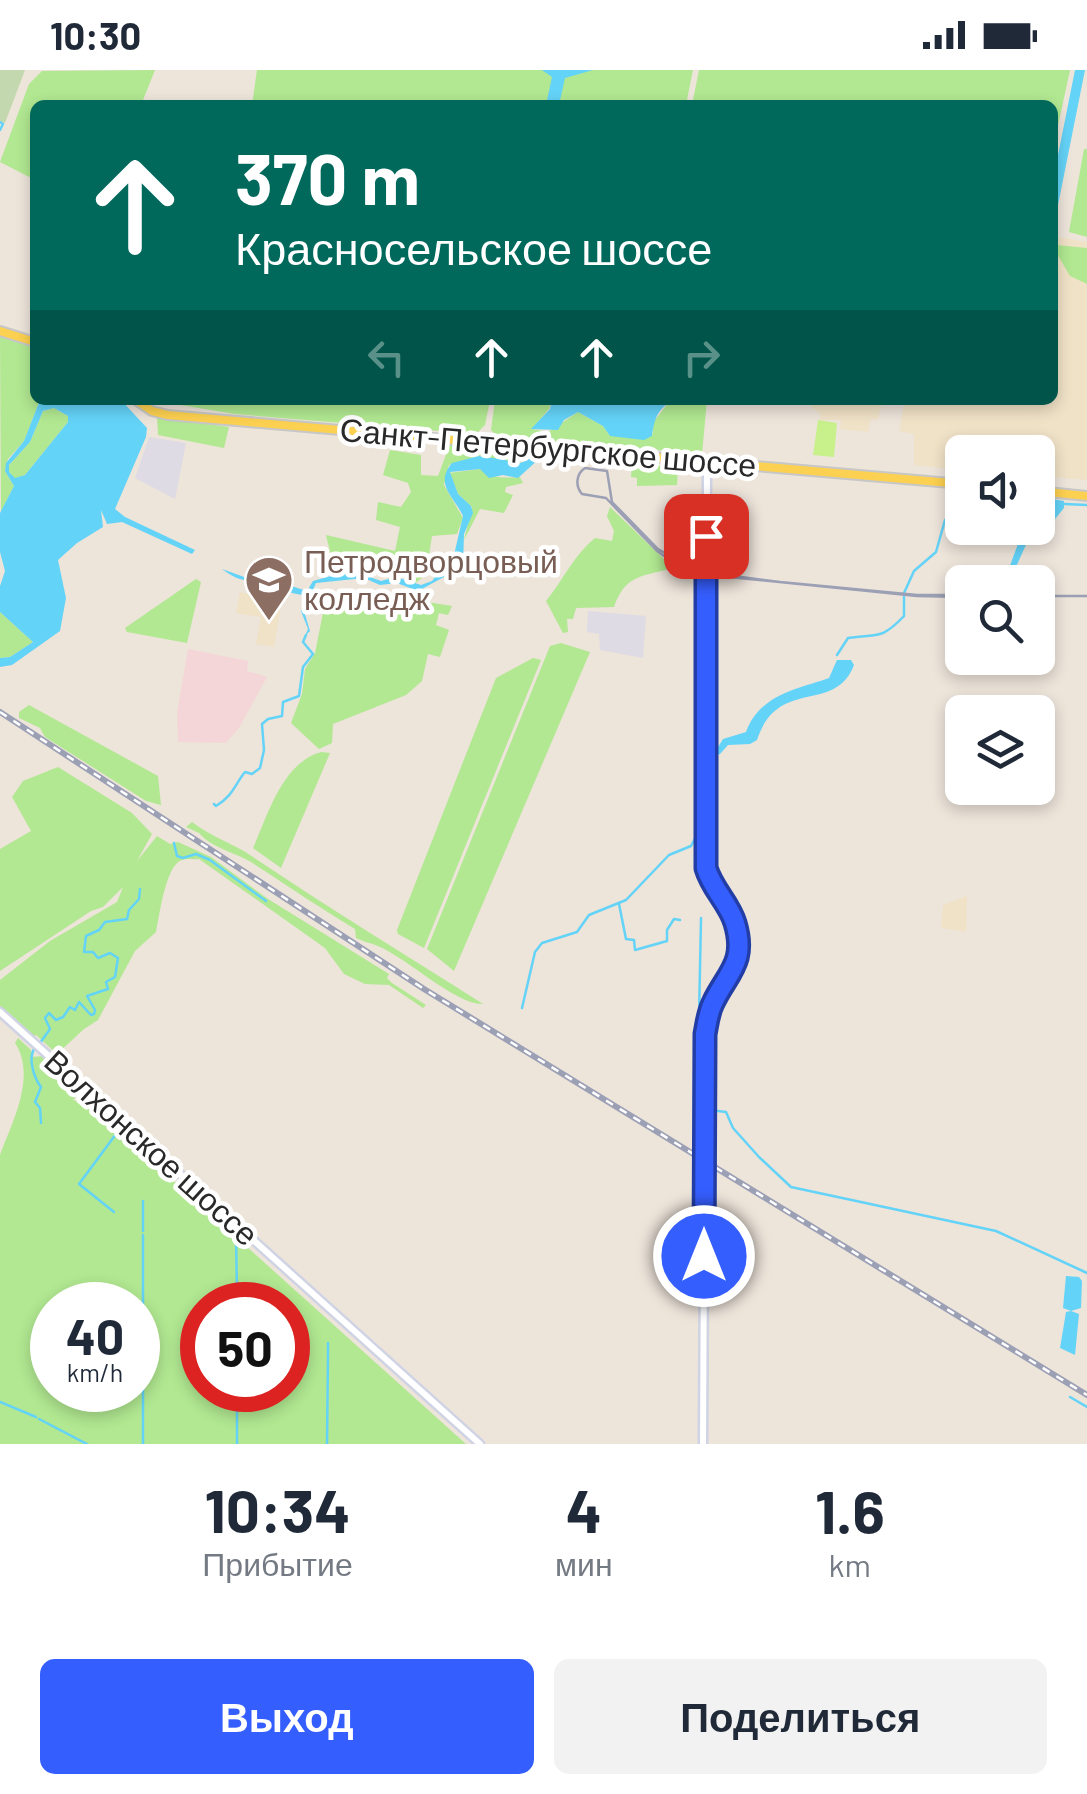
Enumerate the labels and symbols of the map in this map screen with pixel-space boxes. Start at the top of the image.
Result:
street label: Санкт-Петербургское шоссе [338,409,758,484]
pin [664,494,749,579]
place label: Петродворцовый колледж [304,541,558,617]
school or university icon: Петродворцовый колледж [243,554,295,622]
street label: Волхонское шоссе [38,1041,267,1252]
position arrow [652,1204,756,1308]
speed limit sign: 50 [180,1282,310,1412]

